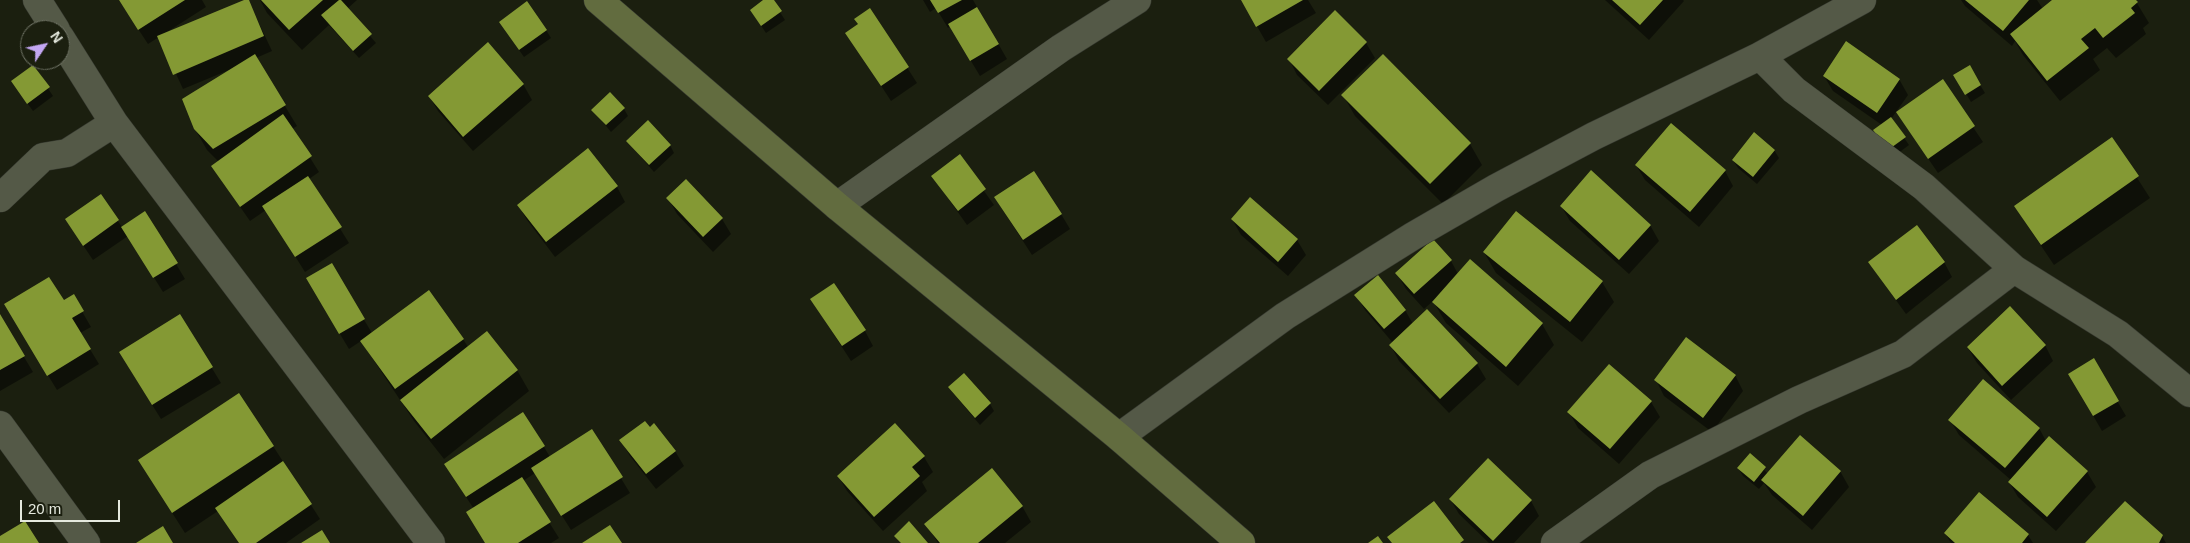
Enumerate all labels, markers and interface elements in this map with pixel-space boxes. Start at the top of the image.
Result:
north arrow [20,20,70,70]
text: N [47,29,66,46]
scale bar [22,490,122,522]
text: 20 m [28,500,61,517]

